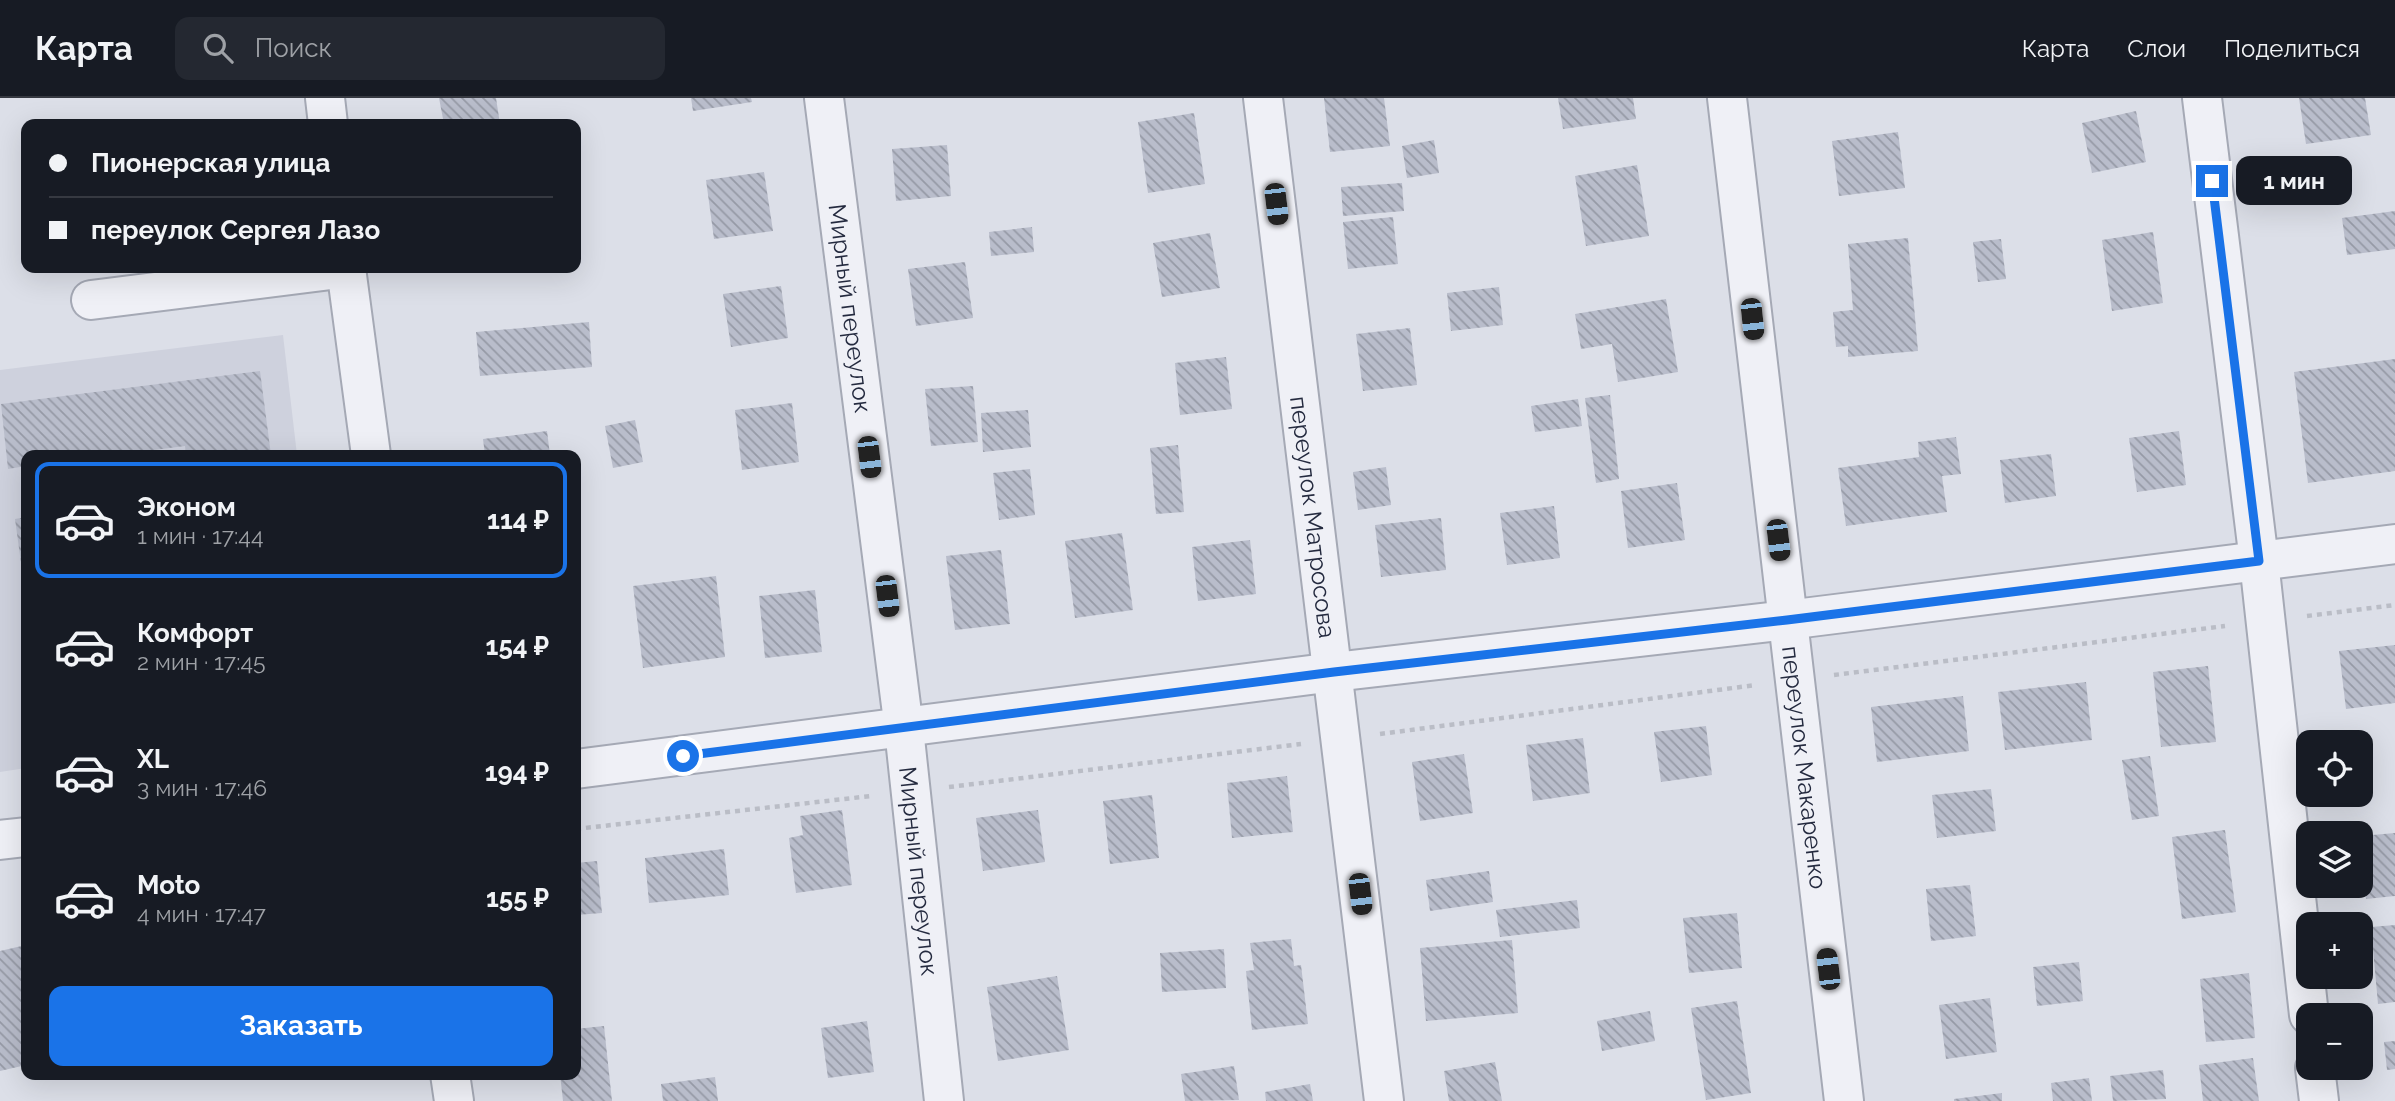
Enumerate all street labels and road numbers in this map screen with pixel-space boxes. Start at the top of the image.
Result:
street label: Мирный переулок [823,202,878,415]
street label: переулок Матросова [1285,394,1343,640]
street label: переулок Макаренко [1777,644,1834,891]
street label: Мирный переулок [894,765,945,977]

